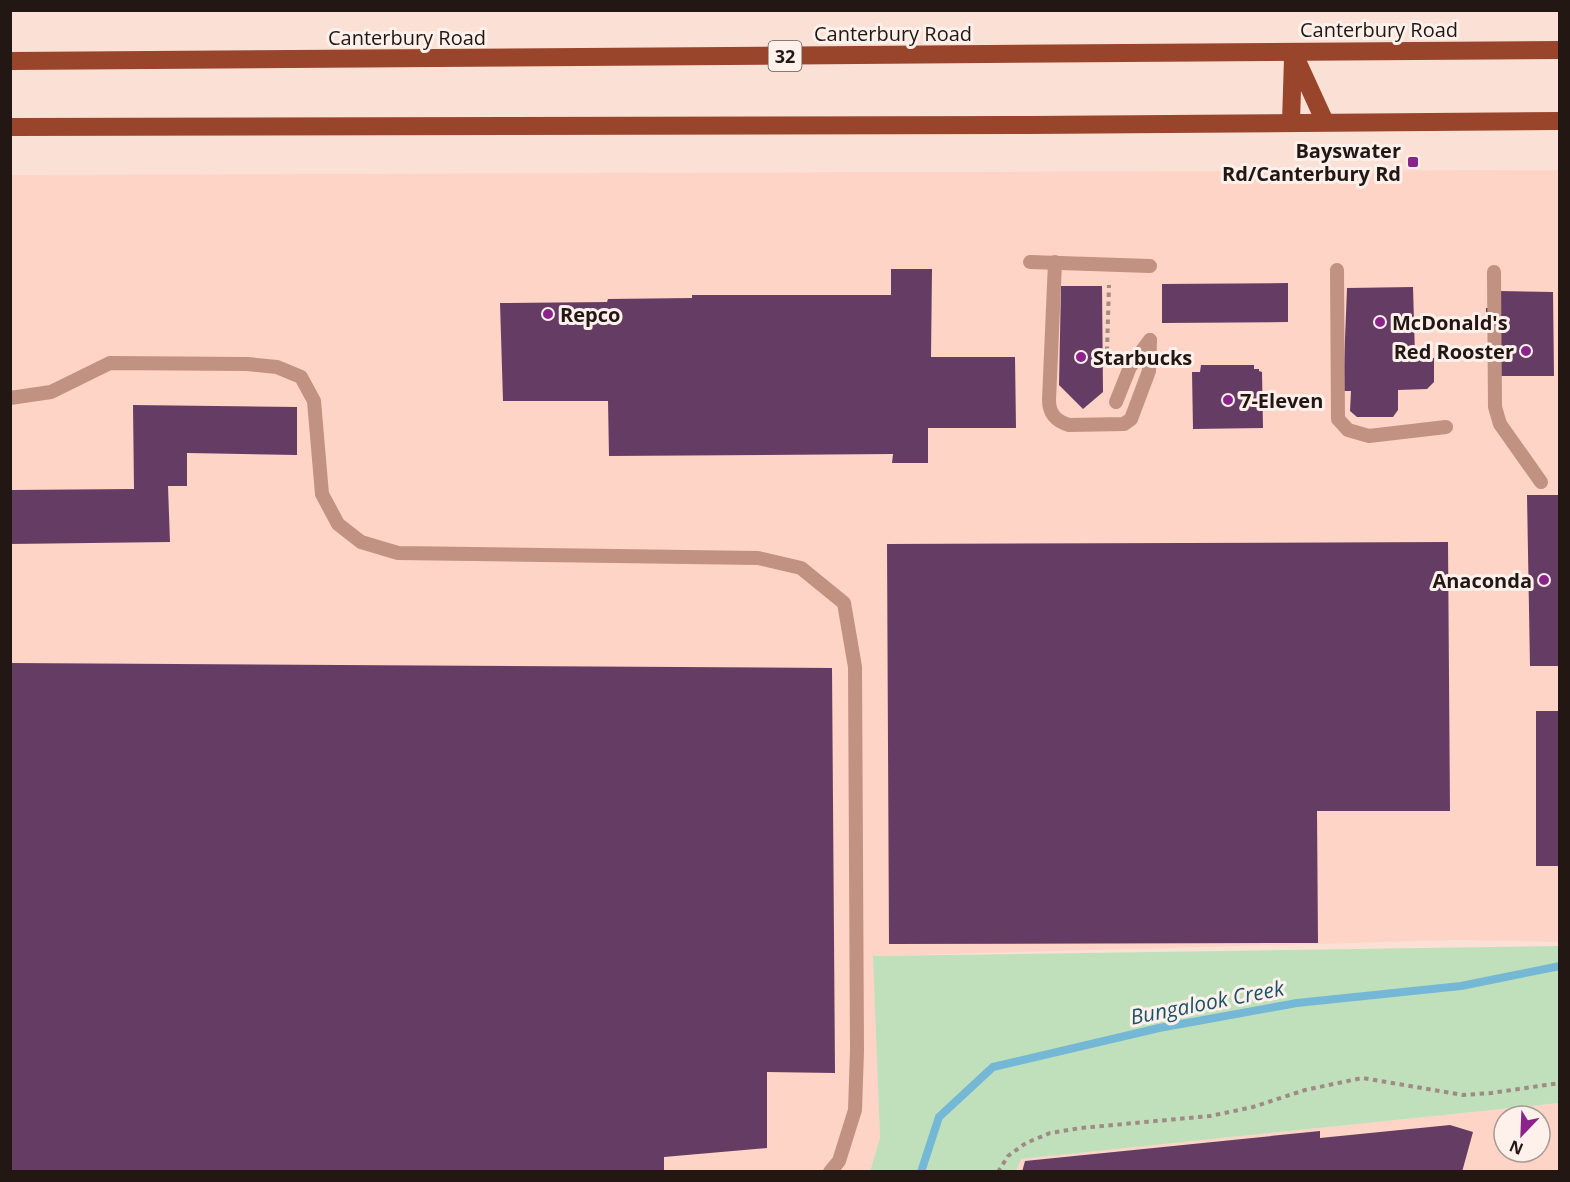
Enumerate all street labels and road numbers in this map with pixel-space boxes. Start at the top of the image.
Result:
street label: Canterbury Road [1300,16,1458,43]
street label: Canterbury Road [814,20,972,47]
street label: Canterbury Road [328,24,486,51]
road number: 32 [768,41,802,71]

